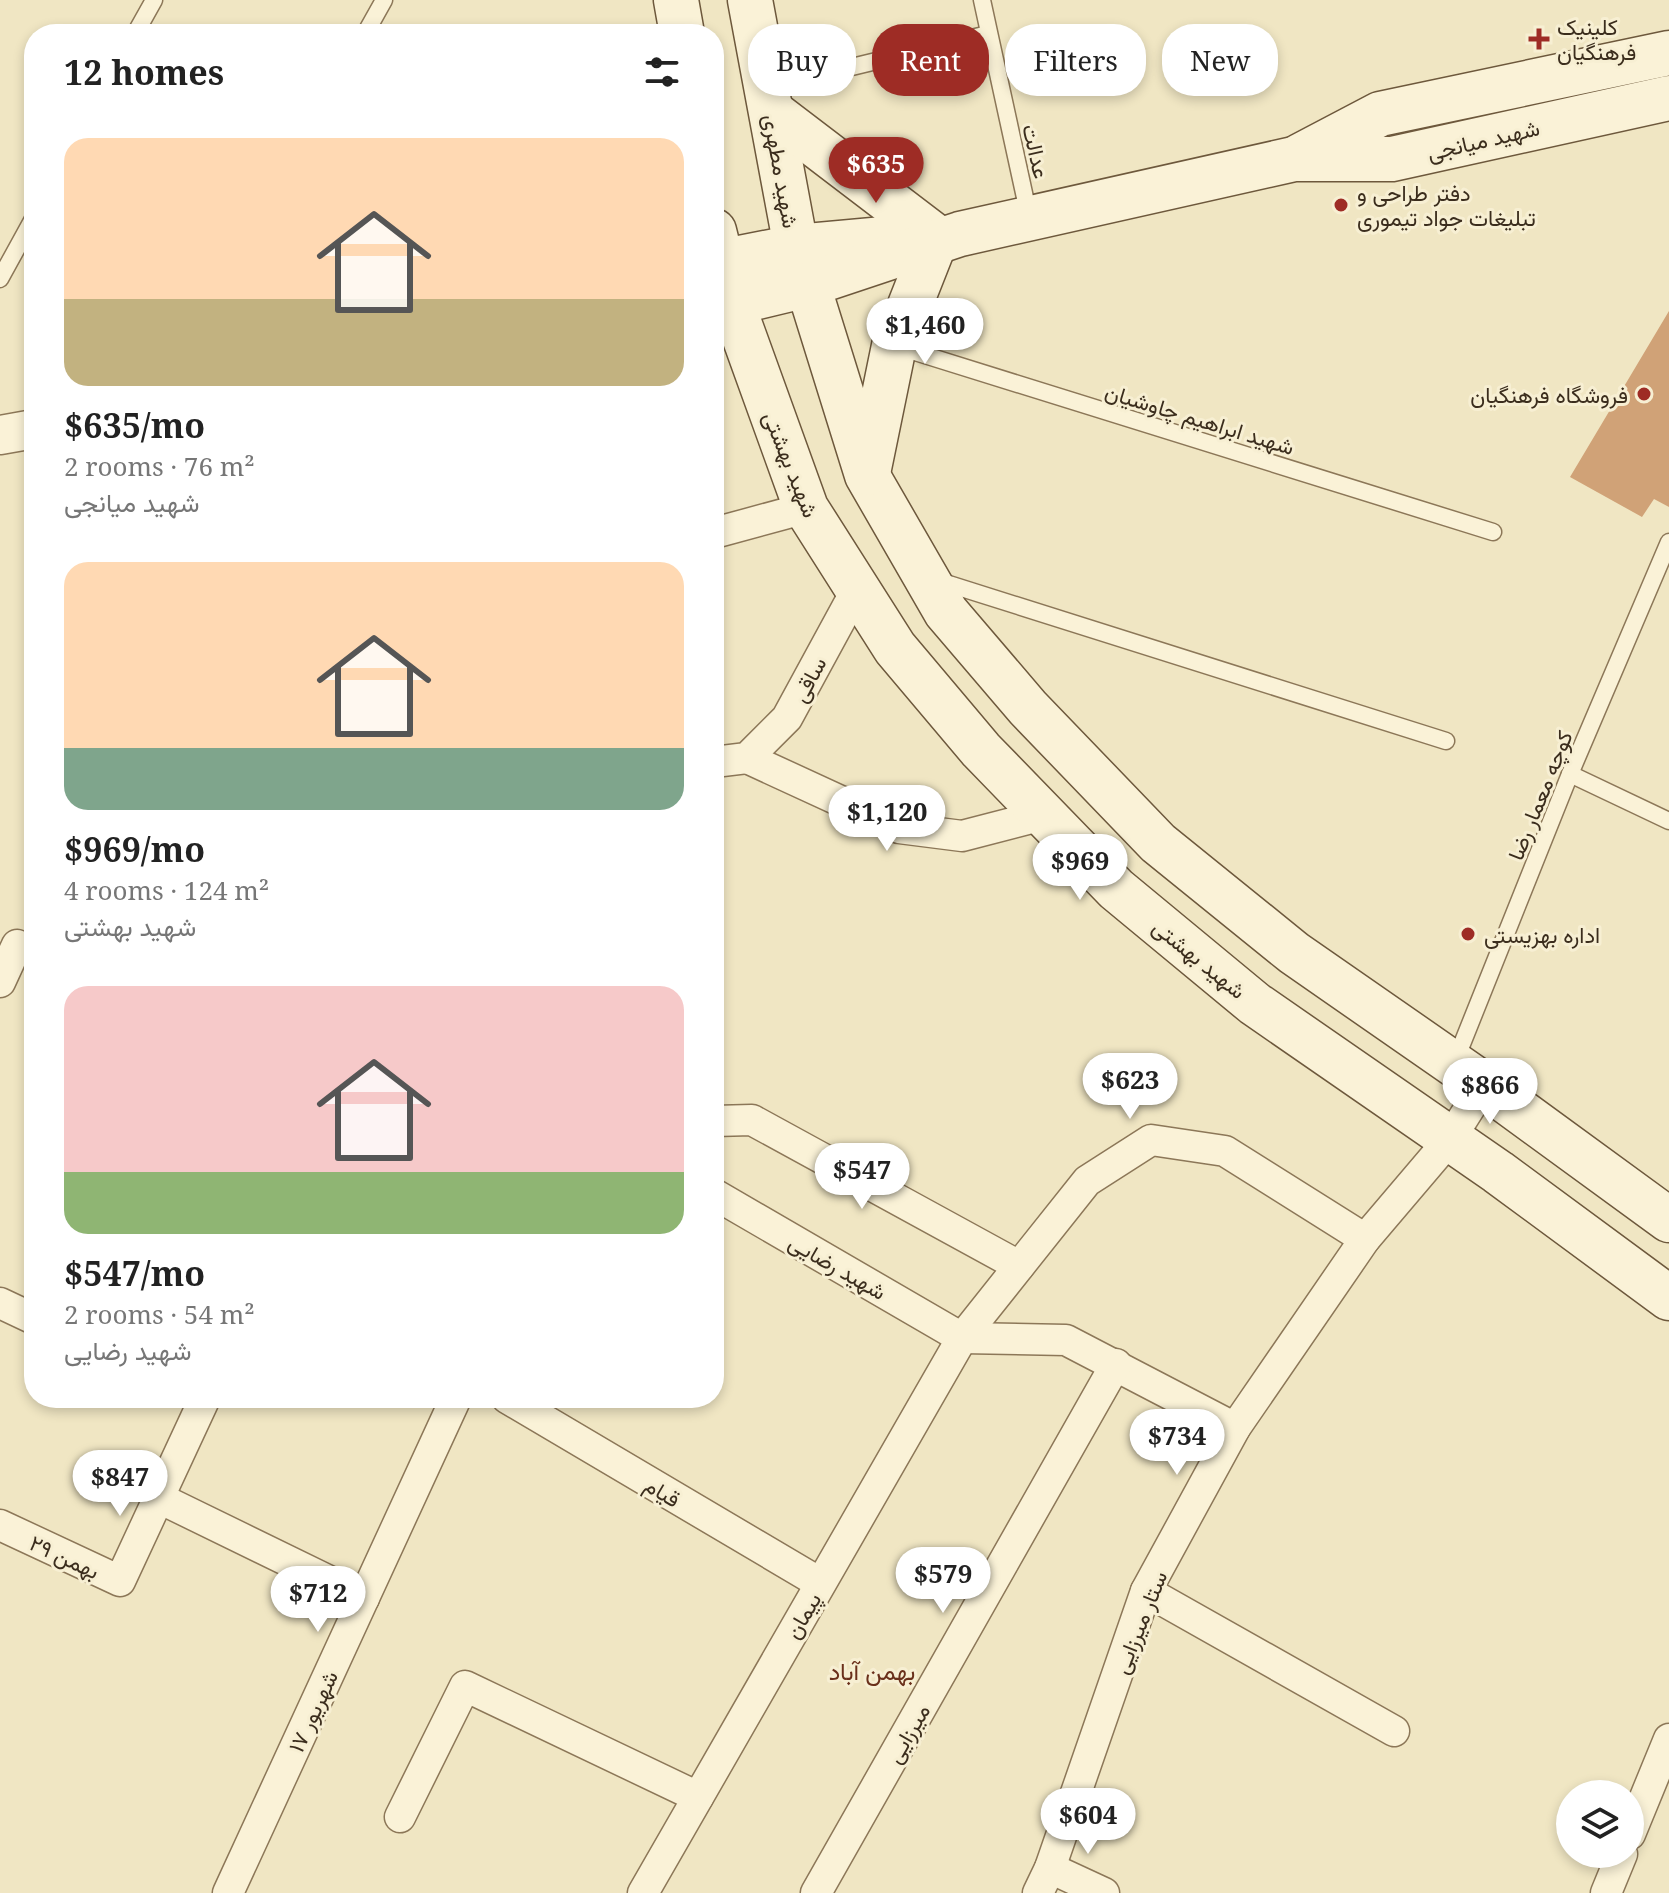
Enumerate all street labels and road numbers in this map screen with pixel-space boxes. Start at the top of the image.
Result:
street label: شهید میانجی [1424,111,1542,167]
street label: شهید مطهری [757,112,807,230]
street label: عدالت [1016,121,1058,181]
street label: شهید ابراهیم چاوشیان [1101,375,1298,462]
street label: شهید بهشتی [757,407,827,521]
street label: ساقی [784,651,832,707]
street label: کوچه معمار رضا [1499,725,1580,865]
street label: شهید بهشتی [1147,911,1253,1005]
street label: شهید رضایی [784,1226,892,1306]
street label: قیام [639,1469,687,1514]
street label: ۲۹ بهمن [25,1527,105,1585]
street label: ستار میرزایی [1105,1566,1173,1678]
street label: پیمان [777,1586,828,1644]
street label: ۱۷ شهریور [280,1665,344,1757]
street label: میرزایی [878,1698,936,1768]

